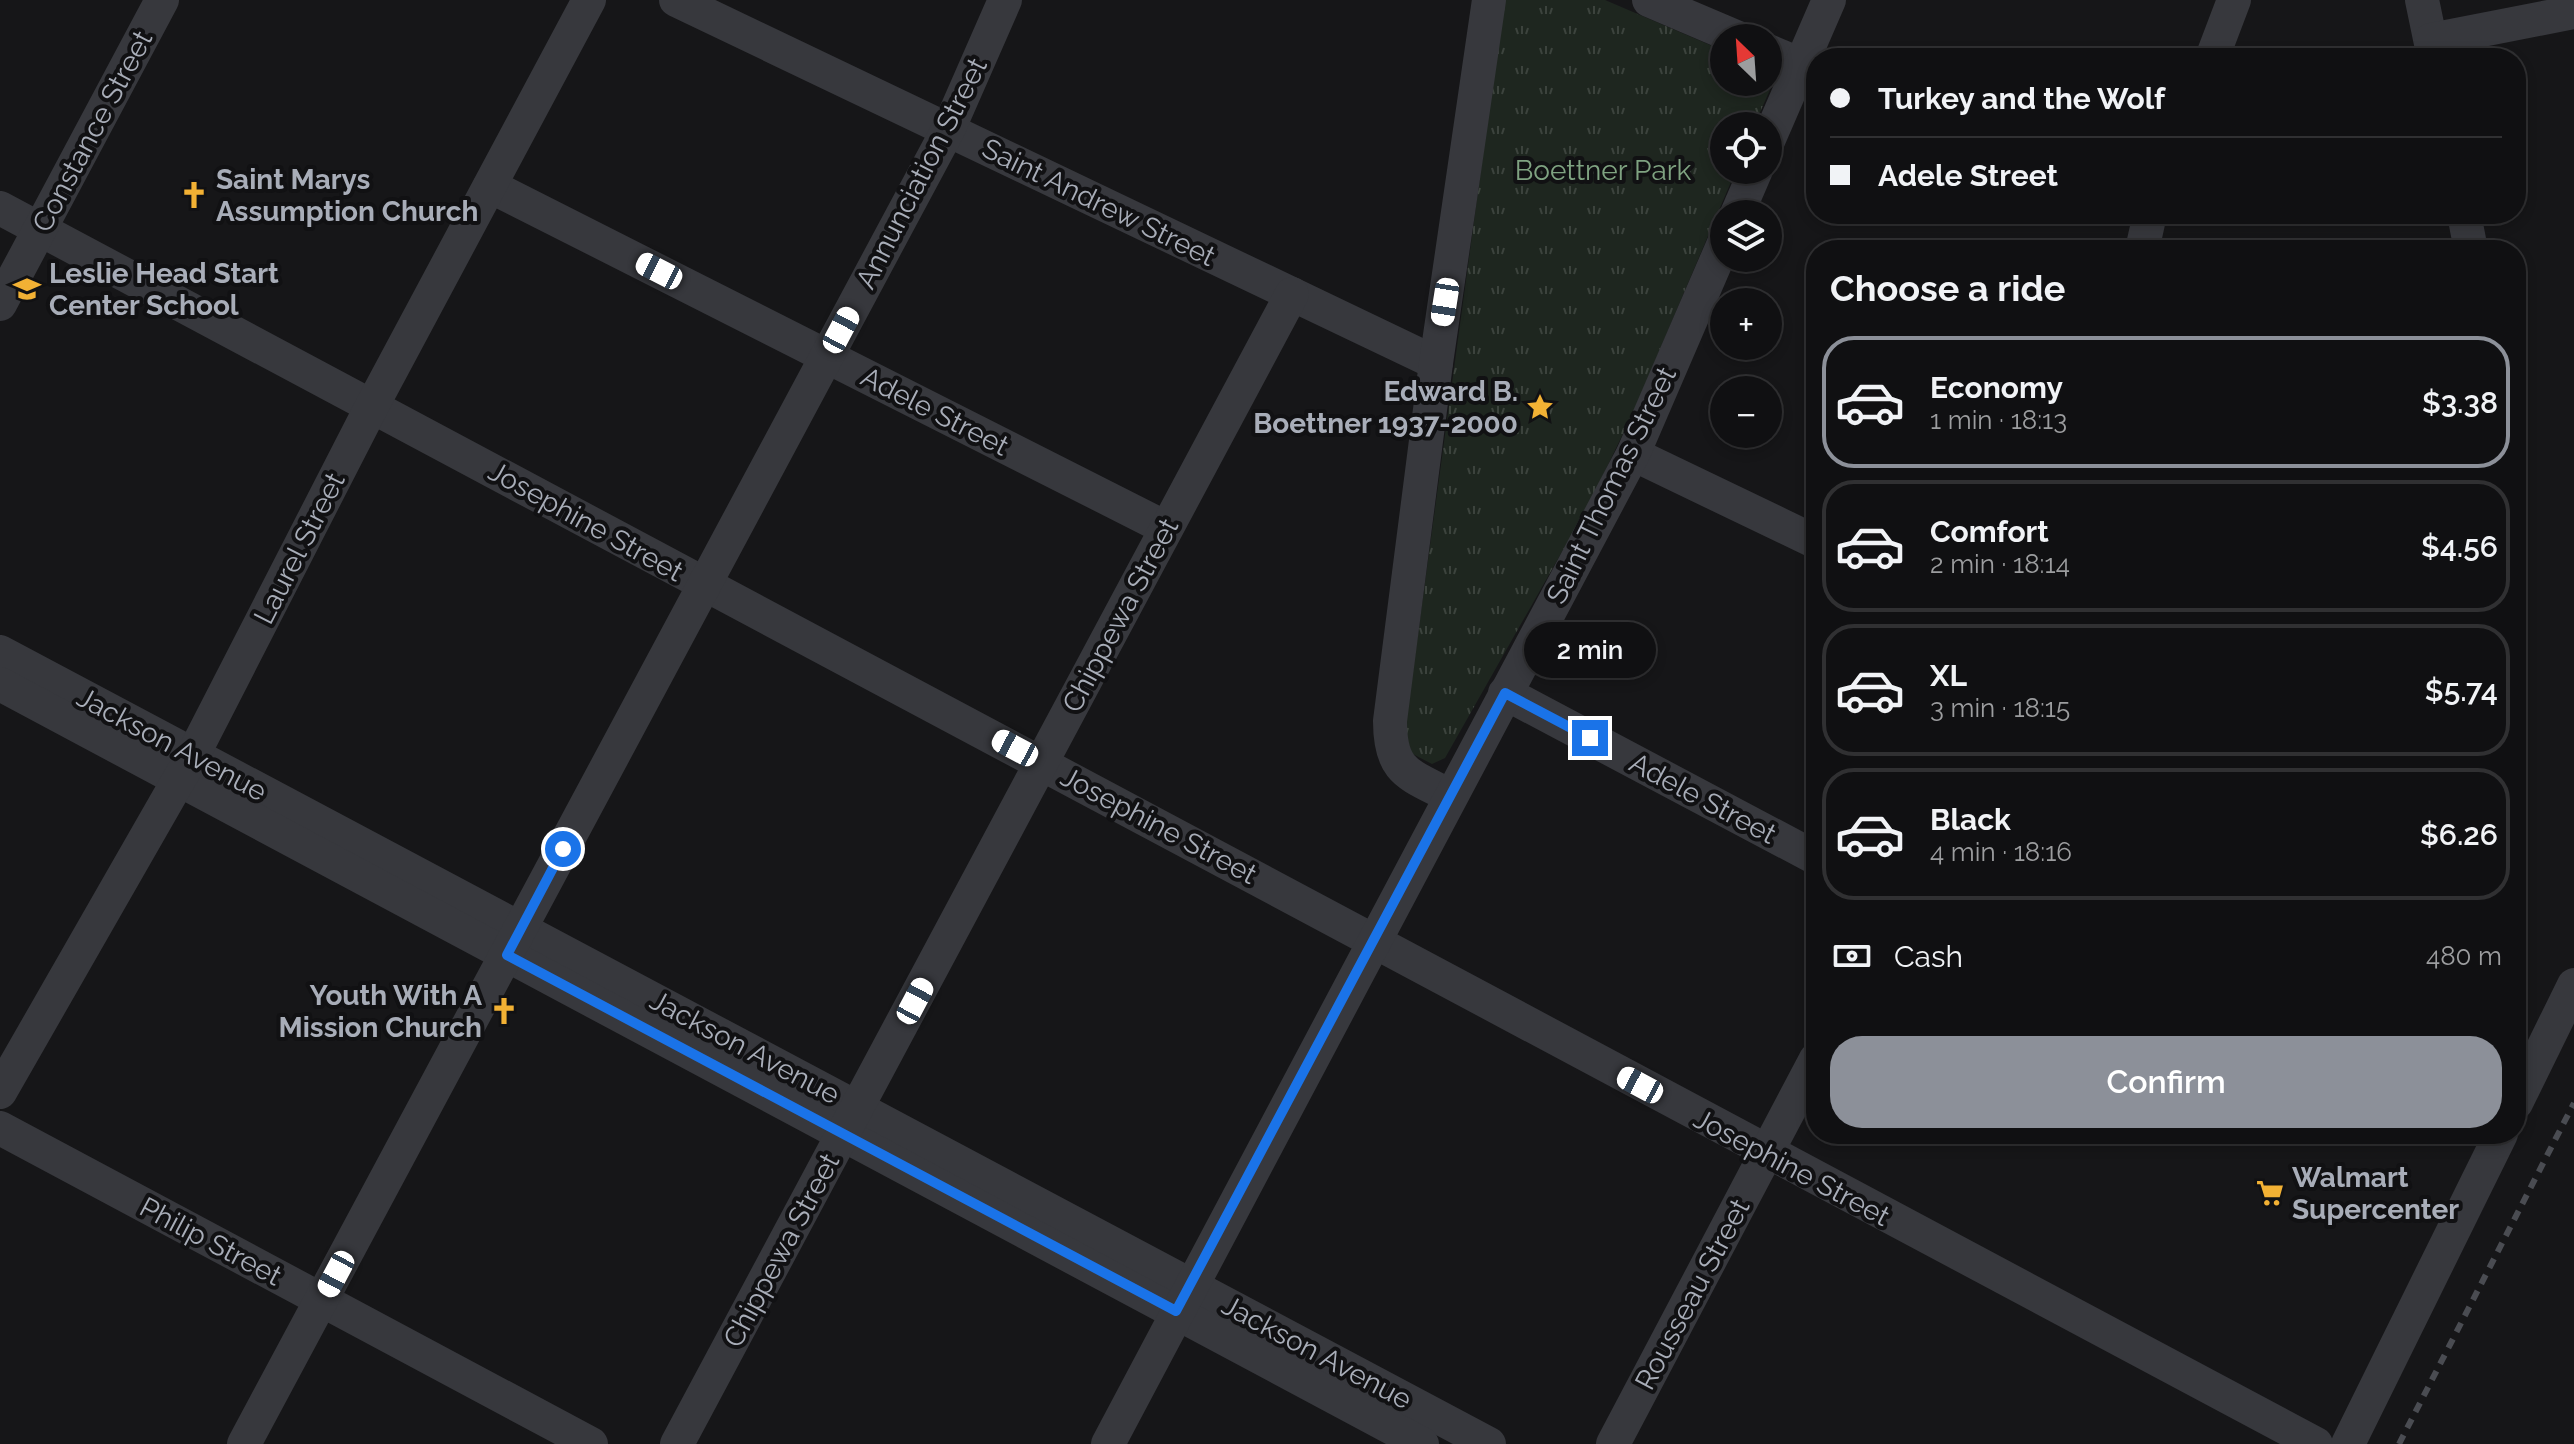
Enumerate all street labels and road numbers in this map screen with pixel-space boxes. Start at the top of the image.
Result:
street label: Constance Street [25,24,160,237]
street label: Annunciation Street [849,52,994,294]
street label: Saint Andrew Street [977,132,1221,273]
street label: Adele Street [855,360,1015,463]
street label: Saint Thomas Street [1540,361,1683,609]
street label: Josephine Street [483,454,689,589]
street label: Laurel Street [247,466,352,629]
street label: Chippewa Street [1055,512,1186,718]
street label: Jackson Avenue [71,681,272,808]
street label: Adele Street [1624,746,1782,851]
street label: Josephine Street [1055,760,1263,891]
street label: Jackson Avenue [644,984,845,1111]
street label: Josephine Street [1688,1102,1896,1233]
street label: Chippewa Street [716,1147,847,1353]
street label: Philip Street [134,1190,288,1293]
street label: Rousseau Street [1628,1193,1757,1395]
street label: Jackson Avenue [1216,1289,1417,1416]

